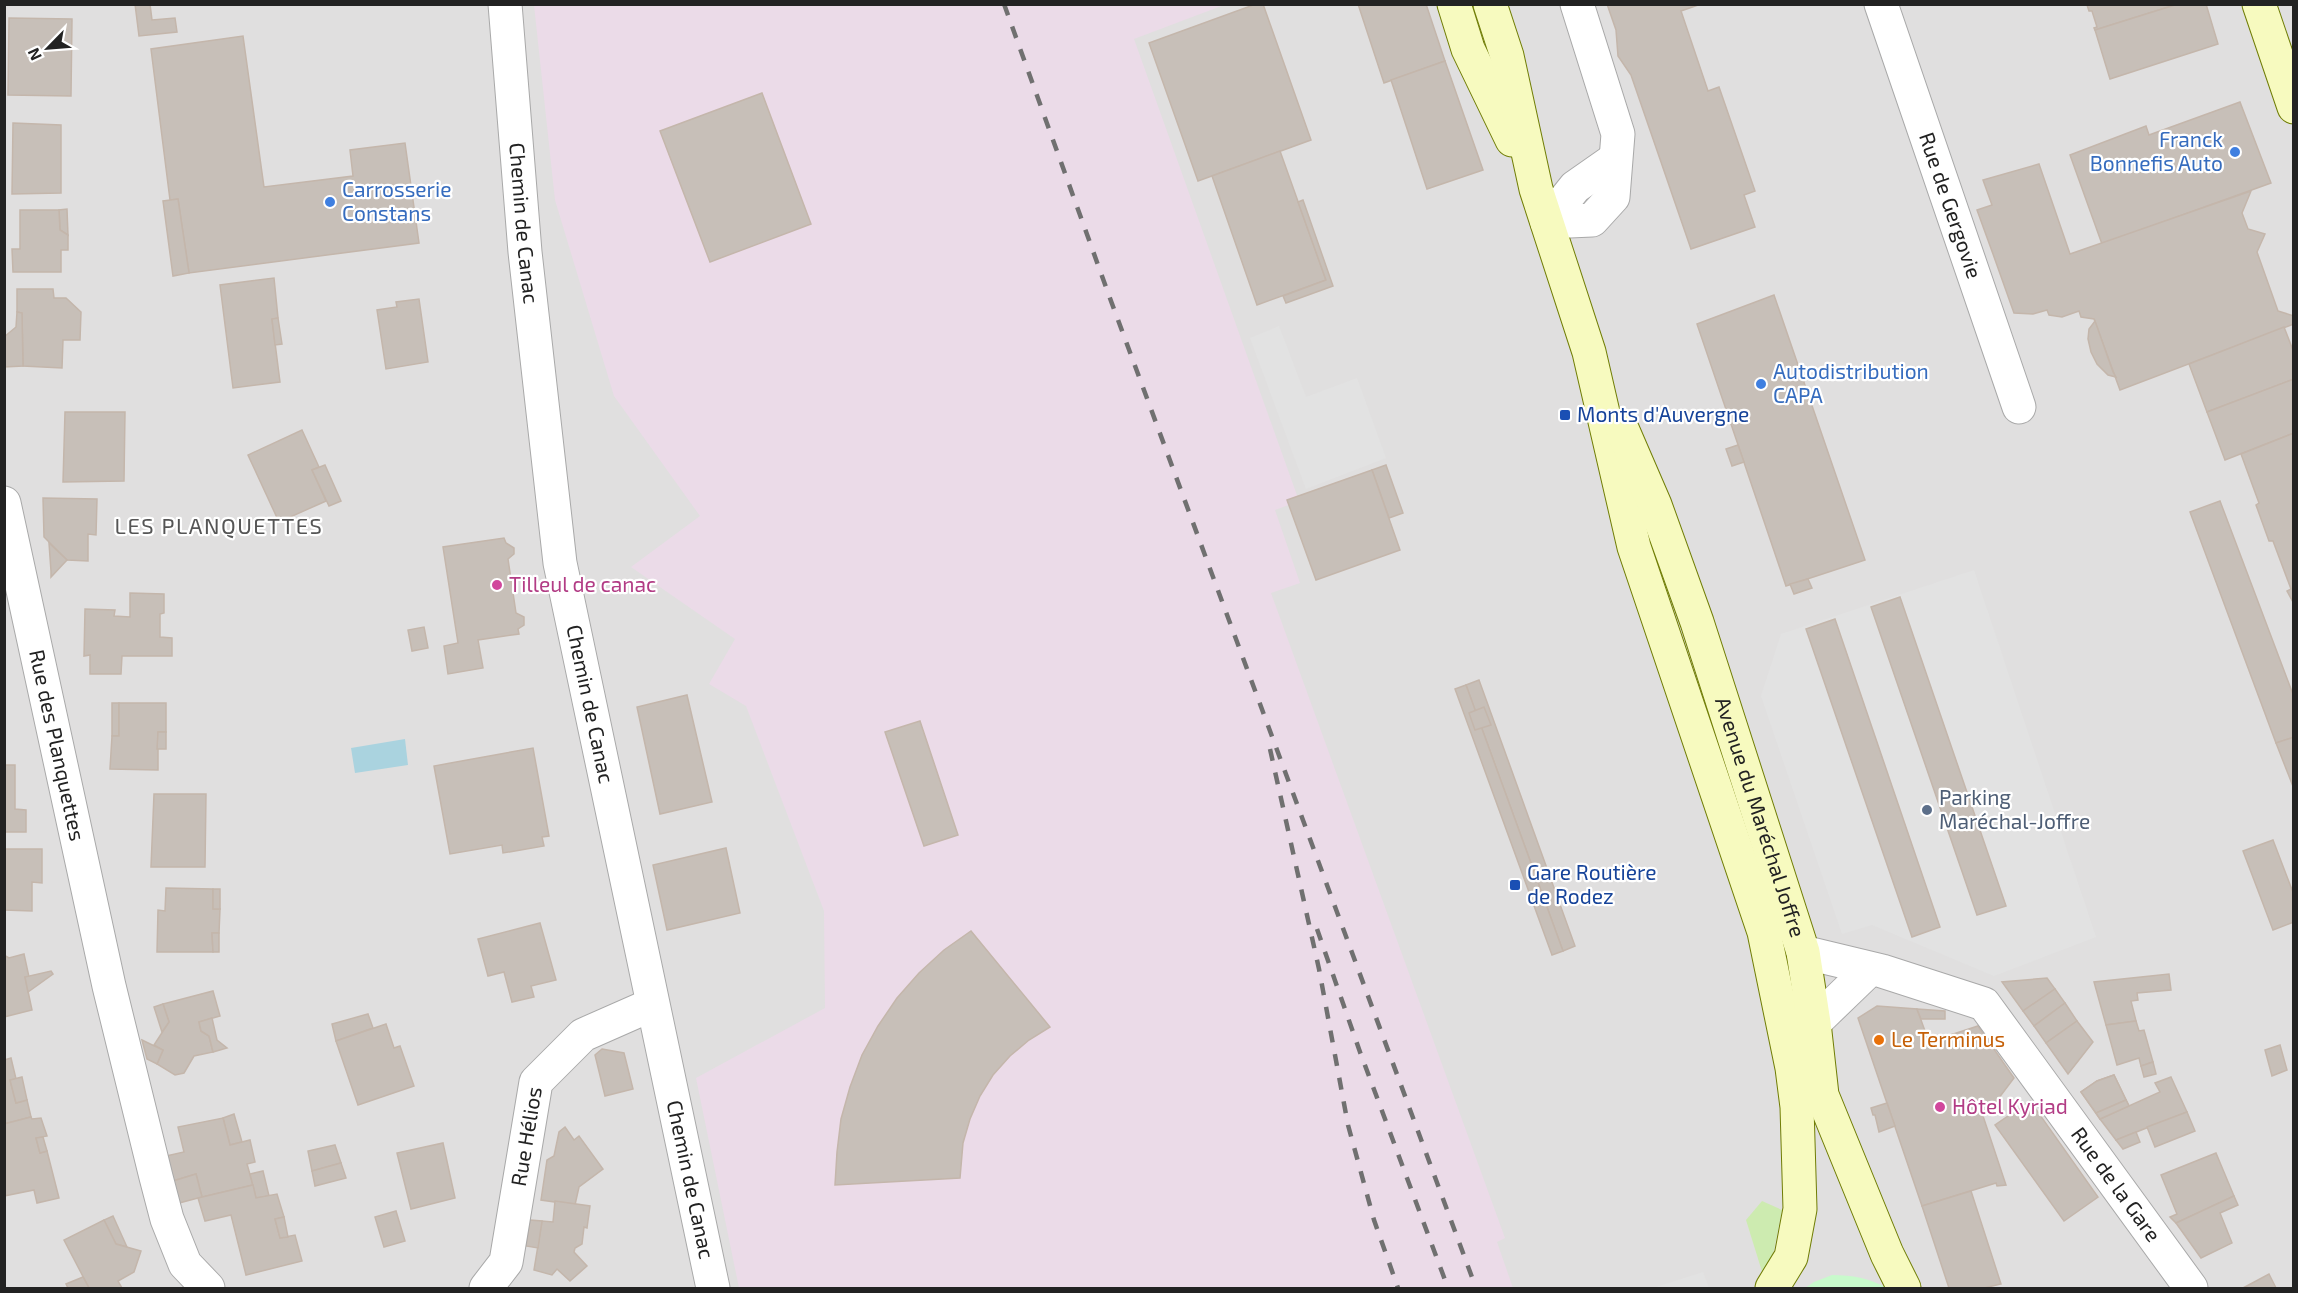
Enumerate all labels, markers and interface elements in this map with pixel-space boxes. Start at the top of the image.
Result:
north arrow [18,18,78,78]
text: N [23,45,45,64]
place label: Franck Bonnefis Auto [2090,126,2223,175]
street label: Rue de Gergovie [1915,129,1988,281]
street label: Chemin de Canac [505,142,545,305]
marker: Franck Bonnefis Auto [2228,145,2242,159]
place label: Carrosserie Constans [342,176,452,225]
marker: Carrosserie Constans [323,195,337,209]
place label: Autodistribution CAPA [1773,358,1929,407]
marker: Autodistribution CAPA [1754,377,1768,391]
place label: Monts d'Auvergne [1577,401,1749,426]
marker: Monts d'Auvergne [1558,408,1572,422]
district label: LES PLANQUETTES [115,512,323,539]
place label: Tilleul de canac [509,571,656,596]
marker: Tilleul de canac [490,578,504,592]
street label: Chemin de Canac [562,622,620,785]
street label: Rue des Planquettes [25,647,91,843]
street label: Avenue du Maréchal Joffre [1711,694,1811,940]
place label: Parking Maréchal-Joffre [1939,784,2090,833]
marker: Parking Maréchal-Joffre [1920,803,1934,817]
place label: Gare Routière de Rodez [1527,859,1657,908]
marker: Gare Routière de Rodez [1508,878,1522,892]
place label: Le Terminus [1891,1026,2005,1051]
marker: Le Terminus [1872,1033,1886,1047]
street label: Rue Hélios [505,1085,546,1188]
place label: Hôtel Kyriad [1952,1093,2068,1118]
street label: Chemin de Canac [663,1098,721,1261]
marker: Hôtel Kyriad [1933,1100,1947,1114]
street label: Rue de la Gare [2067,1122,2167,1246]

